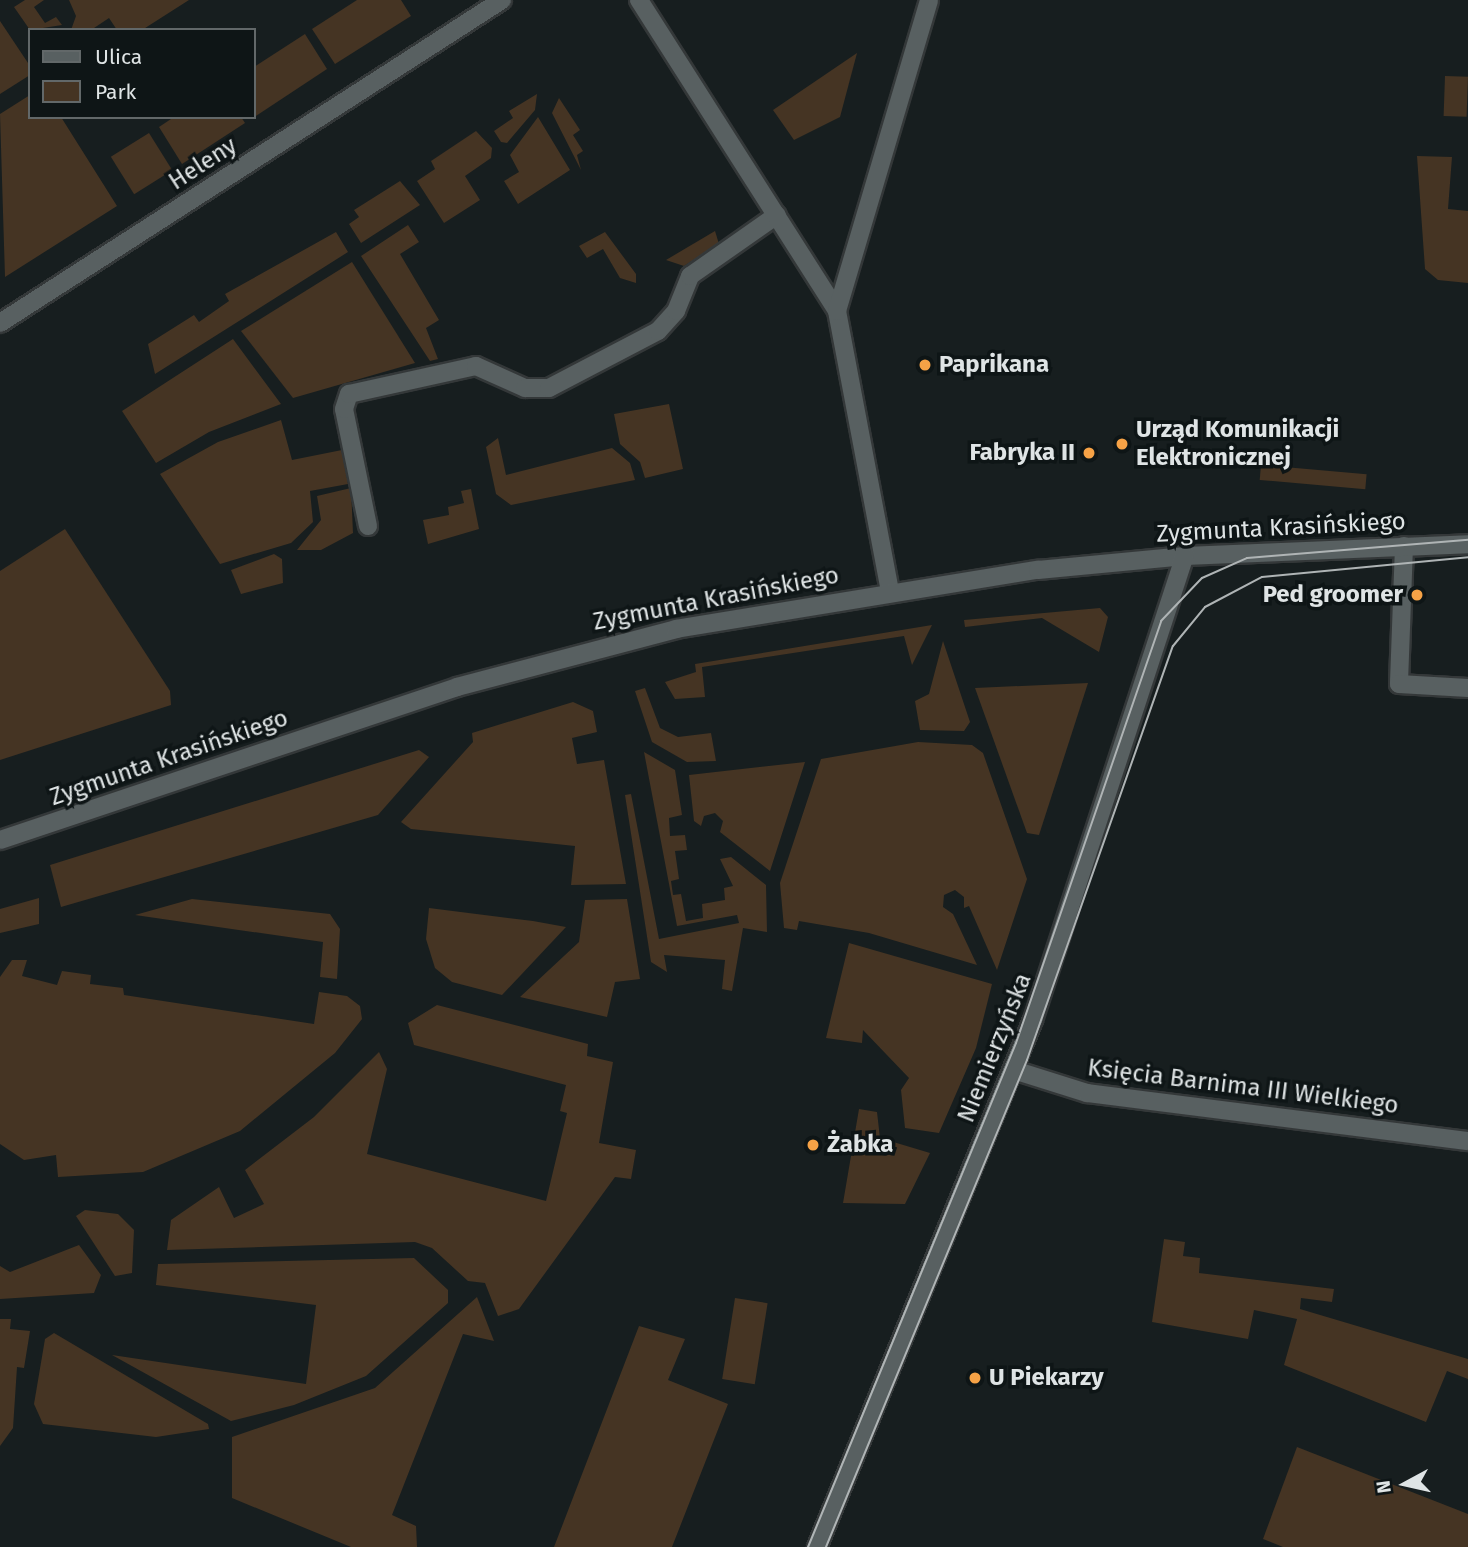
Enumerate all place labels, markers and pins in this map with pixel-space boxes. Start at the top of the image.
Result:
place label: Paprikana [939,351,1049,379]
marker: Paprikana [917,357,933,373]
place label: Urząd Komunikacji Elektronicznej [1136,416,1339,472]
marker: Urząd Komunikacji Elektronicznej [1114,436,1130,452]
place label: Fabryka II [969,439,1075,467]
marker: Fabryka II [1081,445,1097,461]
place label: Ped groomer [1263,581,1403,609]
marker: Ped groomer [1409,587,1425,603]
place label: Żabka [827,1131,893,1159]
marker: Żabka [805,1137,821,1153]
place label: U Piekarzy [989,1364,1104,1392]
marker: U Piekarzy [967,1370,983,1386]

